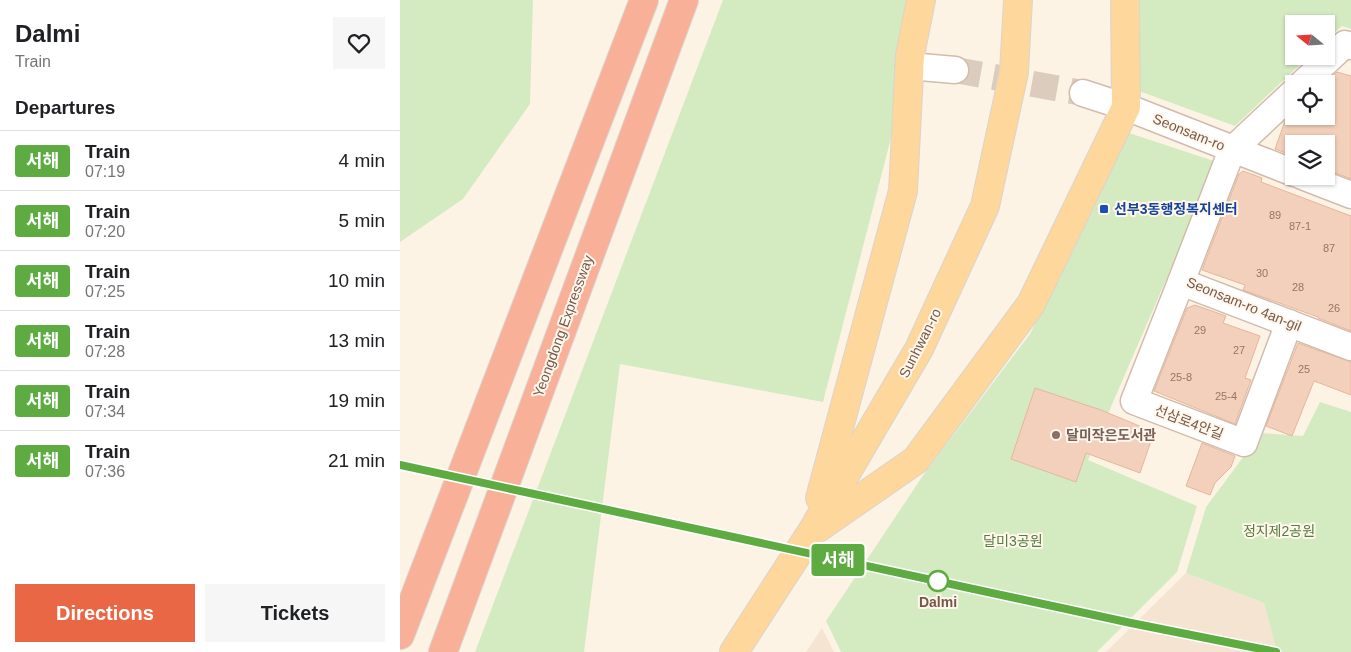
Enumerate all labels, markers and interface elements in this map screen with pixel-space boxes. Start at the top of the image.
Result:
north arrow [1285,15,1335,65]
map controls [1285,15,1335,185]
button: heart [333,17,385,69]
text: Dalmi [15,20,80,47]
text: Train [15,53,51,70]
button: locate [1285,75,1335,125]
text: Departures [15,97,115,118]
street label: Seonsam-ro [1151,110,1228,154]
button: layers [1285,135,1335,185]
text: Train [85,141,130,162]
text: 4 min [339,150,385,171]
text: 서해 [26,151,59,171]
text: 07:19 [85,163,125,180]
text: Train [85,201,130,222]
place label: 선부3동행정복지센터 [1114,201,1238,217]
marker: 선부3동행정복지센터 [1098,203,1110,215]
house number: 89 [1269,209,1281,221]
text: 5 min [339,210,385,231]
text: 서해 [26,211,59,231]
house number: 87-1 [1289,220,1311,232]
text: 07:20 [85,223,125,240]
house number: 87 [1323,242,1335,254]
street label: Yeongdong Expressway [530,253,596,399]
text: Train [85,261,130,282]
house number: 30 [1256,267,1268,279]
text: 10 min [328,270,385,291]
text: 서해 [26,271,59,291]
street label: Seonsam-ro 4an-gil [1184,274,1304,334]
house number: 28 [1292,281,1304,293]
text: 07:25 [85,283,125,300]
house number: 26 [1328,302,1340,314]
street label: Sunhwan-ro [896,306,944,380]
text: Train [85,321,130,342]
house number: 29 [1194,324,1206,336]
text: 13 min [328,330,385,351]
text: 서해 [26,331,59,351]
text: 07:28 [85,343,125,360]
house number: 27 [1233,344,1245,356]
house number: 25 [1298,363,1310,375]
house number: 25-8 [1170,371,1192,383]
text: Train [85,381,130,402]
text: 19 min [328,390,385,411]
house number: 25-4 [1215,390,1237,402]
text: 서해 [26,391,59,411]
street label: 선삼로4안길 [1152,402,1226,442]
text: 07:34 [85,403,125,420]
place label: 달미작은도서관 [1066,427,1156,443]
marker: 달미작은도서관 [1050,429,1062,441]
text: Train [85,441,130,462]
text: 21 min [328,450,385,471]
text: 서해 [26,451,59,471]
text: 07:36 [85,463,125,480]
park label: 정지제2공원 [1243,523,1315,539]
park label: 달미3공원 [983,533,1043,549]
line badge: 서해 [816,544,860,576]
text: 서해 [821,550,855,570]
marker: Dalmi [927,570,949,592]
button: Directions [15,584,195,642]
button: Tickets [205,584,385,642]
place label: Dalmi [919,594,957,610]

